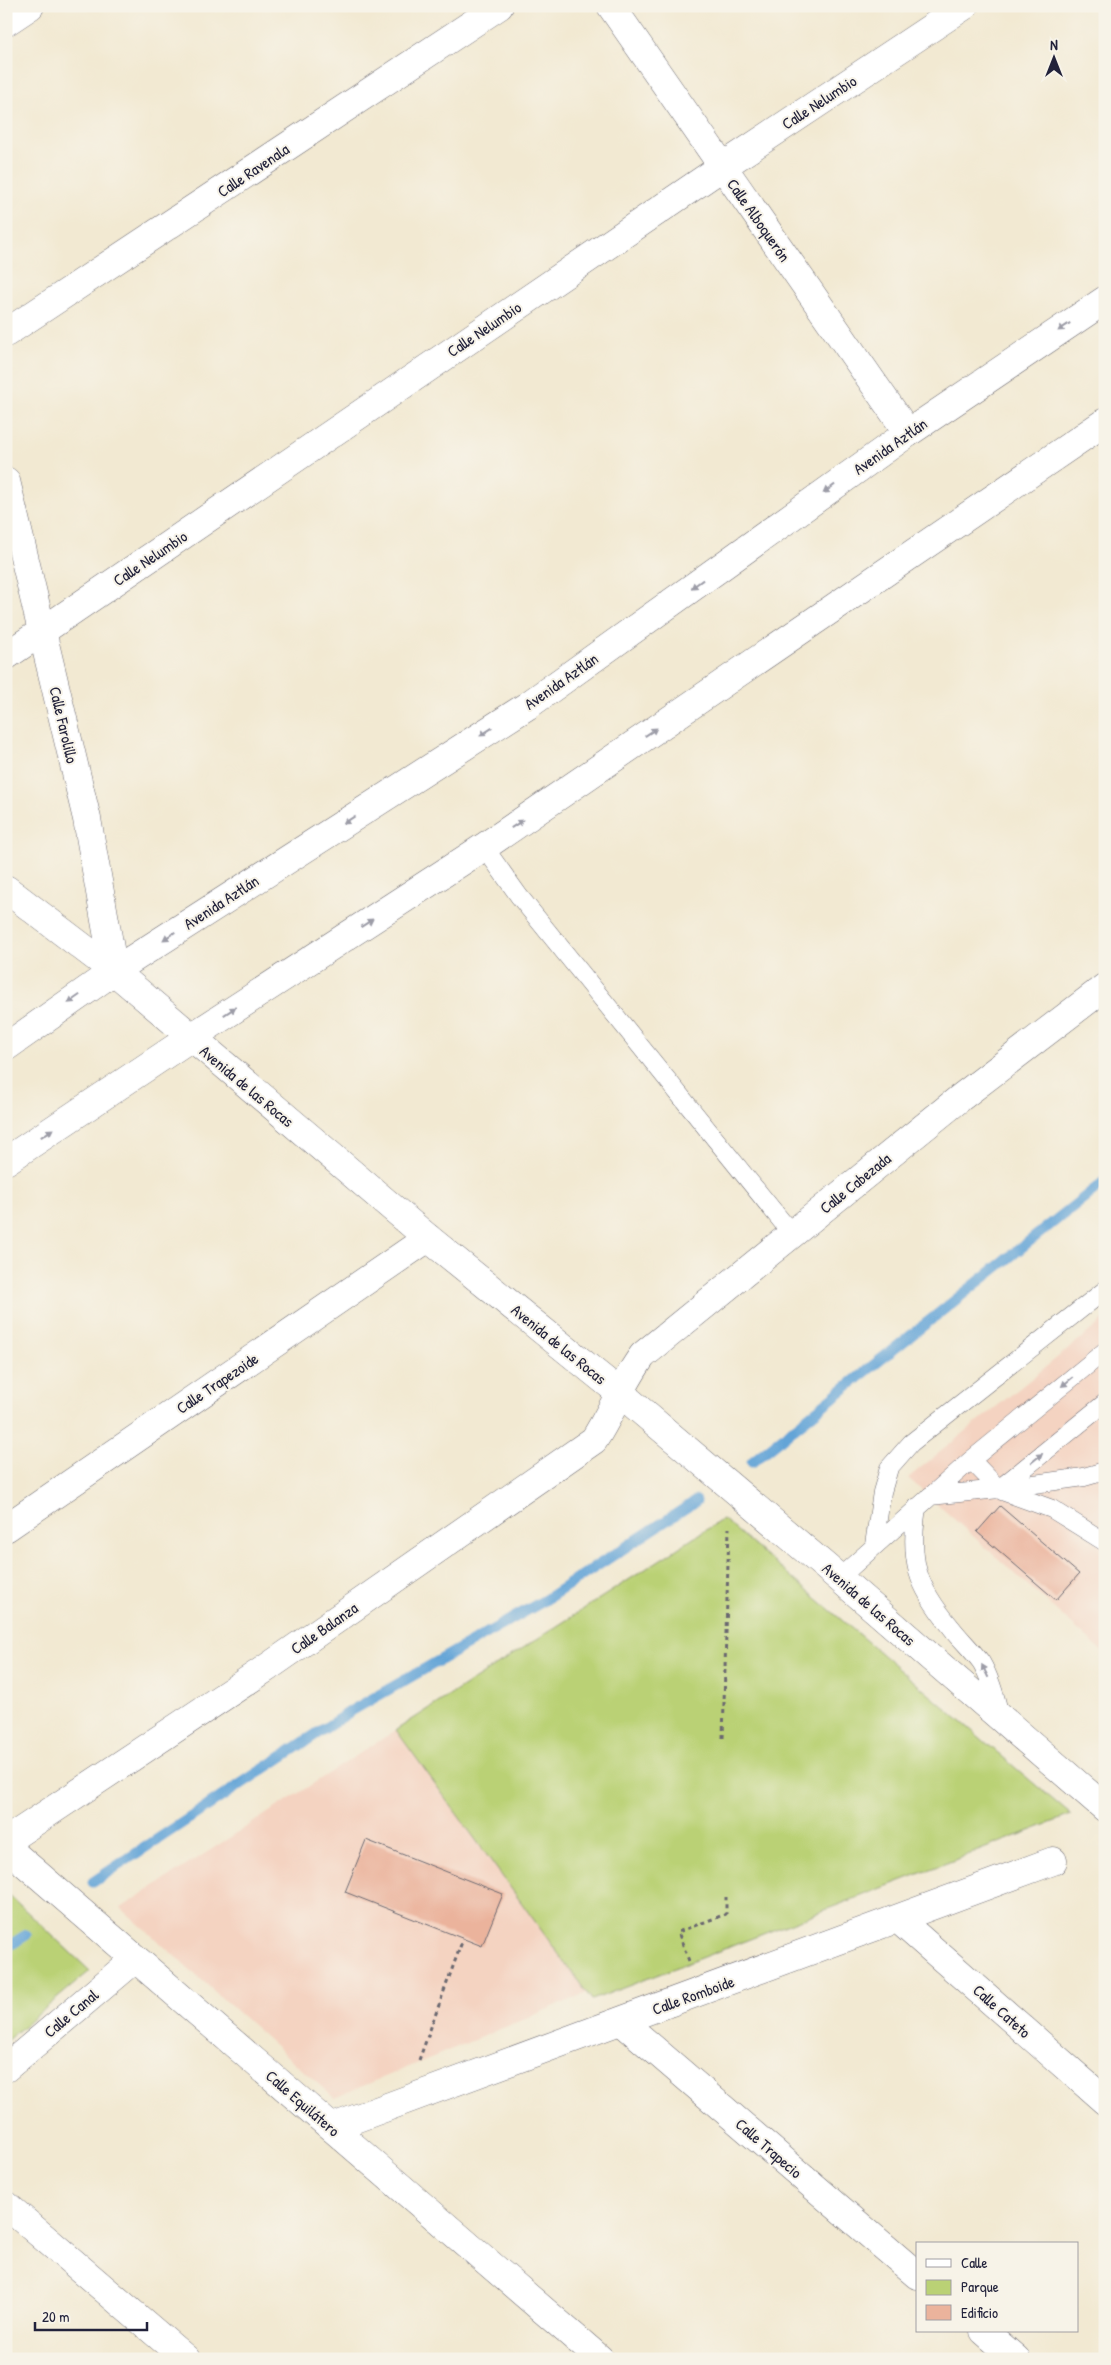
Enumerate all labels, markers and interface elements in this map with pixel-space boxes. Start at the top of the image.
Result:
north arrow [1028,32,1078,82]
text: N [1050,35,1058,54]
street label: Calle Nelumbio [777,69,861,134]
street label: Calle Ravenala [213,138,293,202]
street label: Calle Alboquerón [722,174,796,266]
street label: Calle Nelumbio [443,296,526,362]
one-way arrow [1058,323,1071,332]
street label: Avenida Aztlán [849,412,931,480]
one-way arrow [823,484,836,494]
street label: Calle Nelumbio [109,525,192,591]
one-way arrow [691,578,704,588]
street label: Avenida Aztlán [520,647,602,715]
street label: Calle Farolillo [45,684,84,766]
one-way arrow [480,727,493,737]
one-way arrow [645,727,658,737]
one-way arrow [343,815,356,824]
one-way arrow [511,819,524,829]
street label: Avenida Aztlán [179,869,263,935]
one-way arrow [360,918,373,927]
one-way arrow [162,931,175,940]
one-way arrow [67,994,81,1004]
one-way arrow [224,1006,237,1016]
street label: Avenida de las Rocas [195,1040,299,1132]
one-way arrow [40,1129,53,1138]
street label: Calle Cabezada [815,1148,895,1218]
street label: Avenida de las Rocas [507,1299,611,1389]
street label: Calle Trapezoide [172,1347,263,1419]
one-way arrow [1061,1376,1074,1387]
one-way arrow [1030,1453,1043,1464]
street label: Avenida de las Rocas [818,1557,920,1651]
street label: Calle Balanza [286,1597,362,1659]
one-way arrow [981,1663,989,1678]
street label: Calle Romboide [649,1970,738,2020]
street label: Calle Cateto [968,1979,1036,2043]
street label: Calle Canal [39,1983,103,2042]
street label: Calle Equilátero [261,2065,345,2142]
street label: Calle Trapecio [731,2113,807,2183]
legend [916,2242,1078,2332]
text: Calle [961,2252,988,2273]
text: Parque [961,2276,999,2297]
scale bar [35,2300,148,2332]
text: Edificio [961,2302,998,2323]
text: 20 m [42,2306,69,2327]

